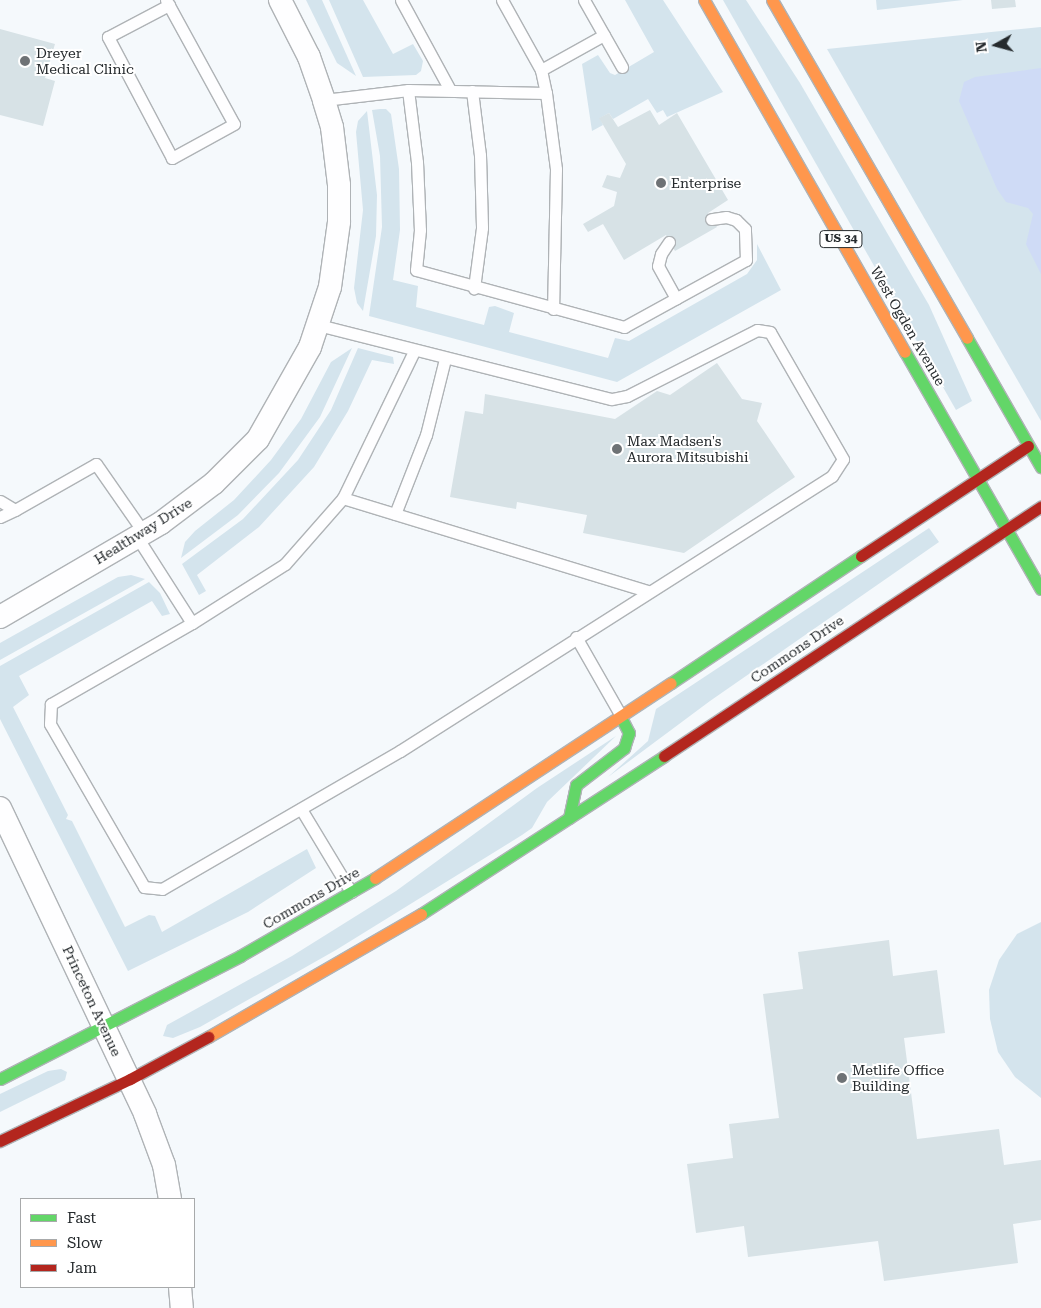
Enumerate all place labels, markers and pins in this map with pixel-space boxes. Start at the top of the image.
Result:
place label: Dreyer Medical Clinic [36,45,134,78]
marker: Dreyer Medical Clinic [18,54,32,68]
place label: Enterprise [671,175,741,191]
marker: Enterprise [655,177,667,189]
place label: Max Madsen's Aurora Mitsubishi [627,433,748,466]
marker: Max Madsen's Aurora Mitsubishi [611,443,623,455]
place label: Metlife Office Building [852,1062,944,1094]
marker: Metlife Office Building [836,1072,848,1084]

